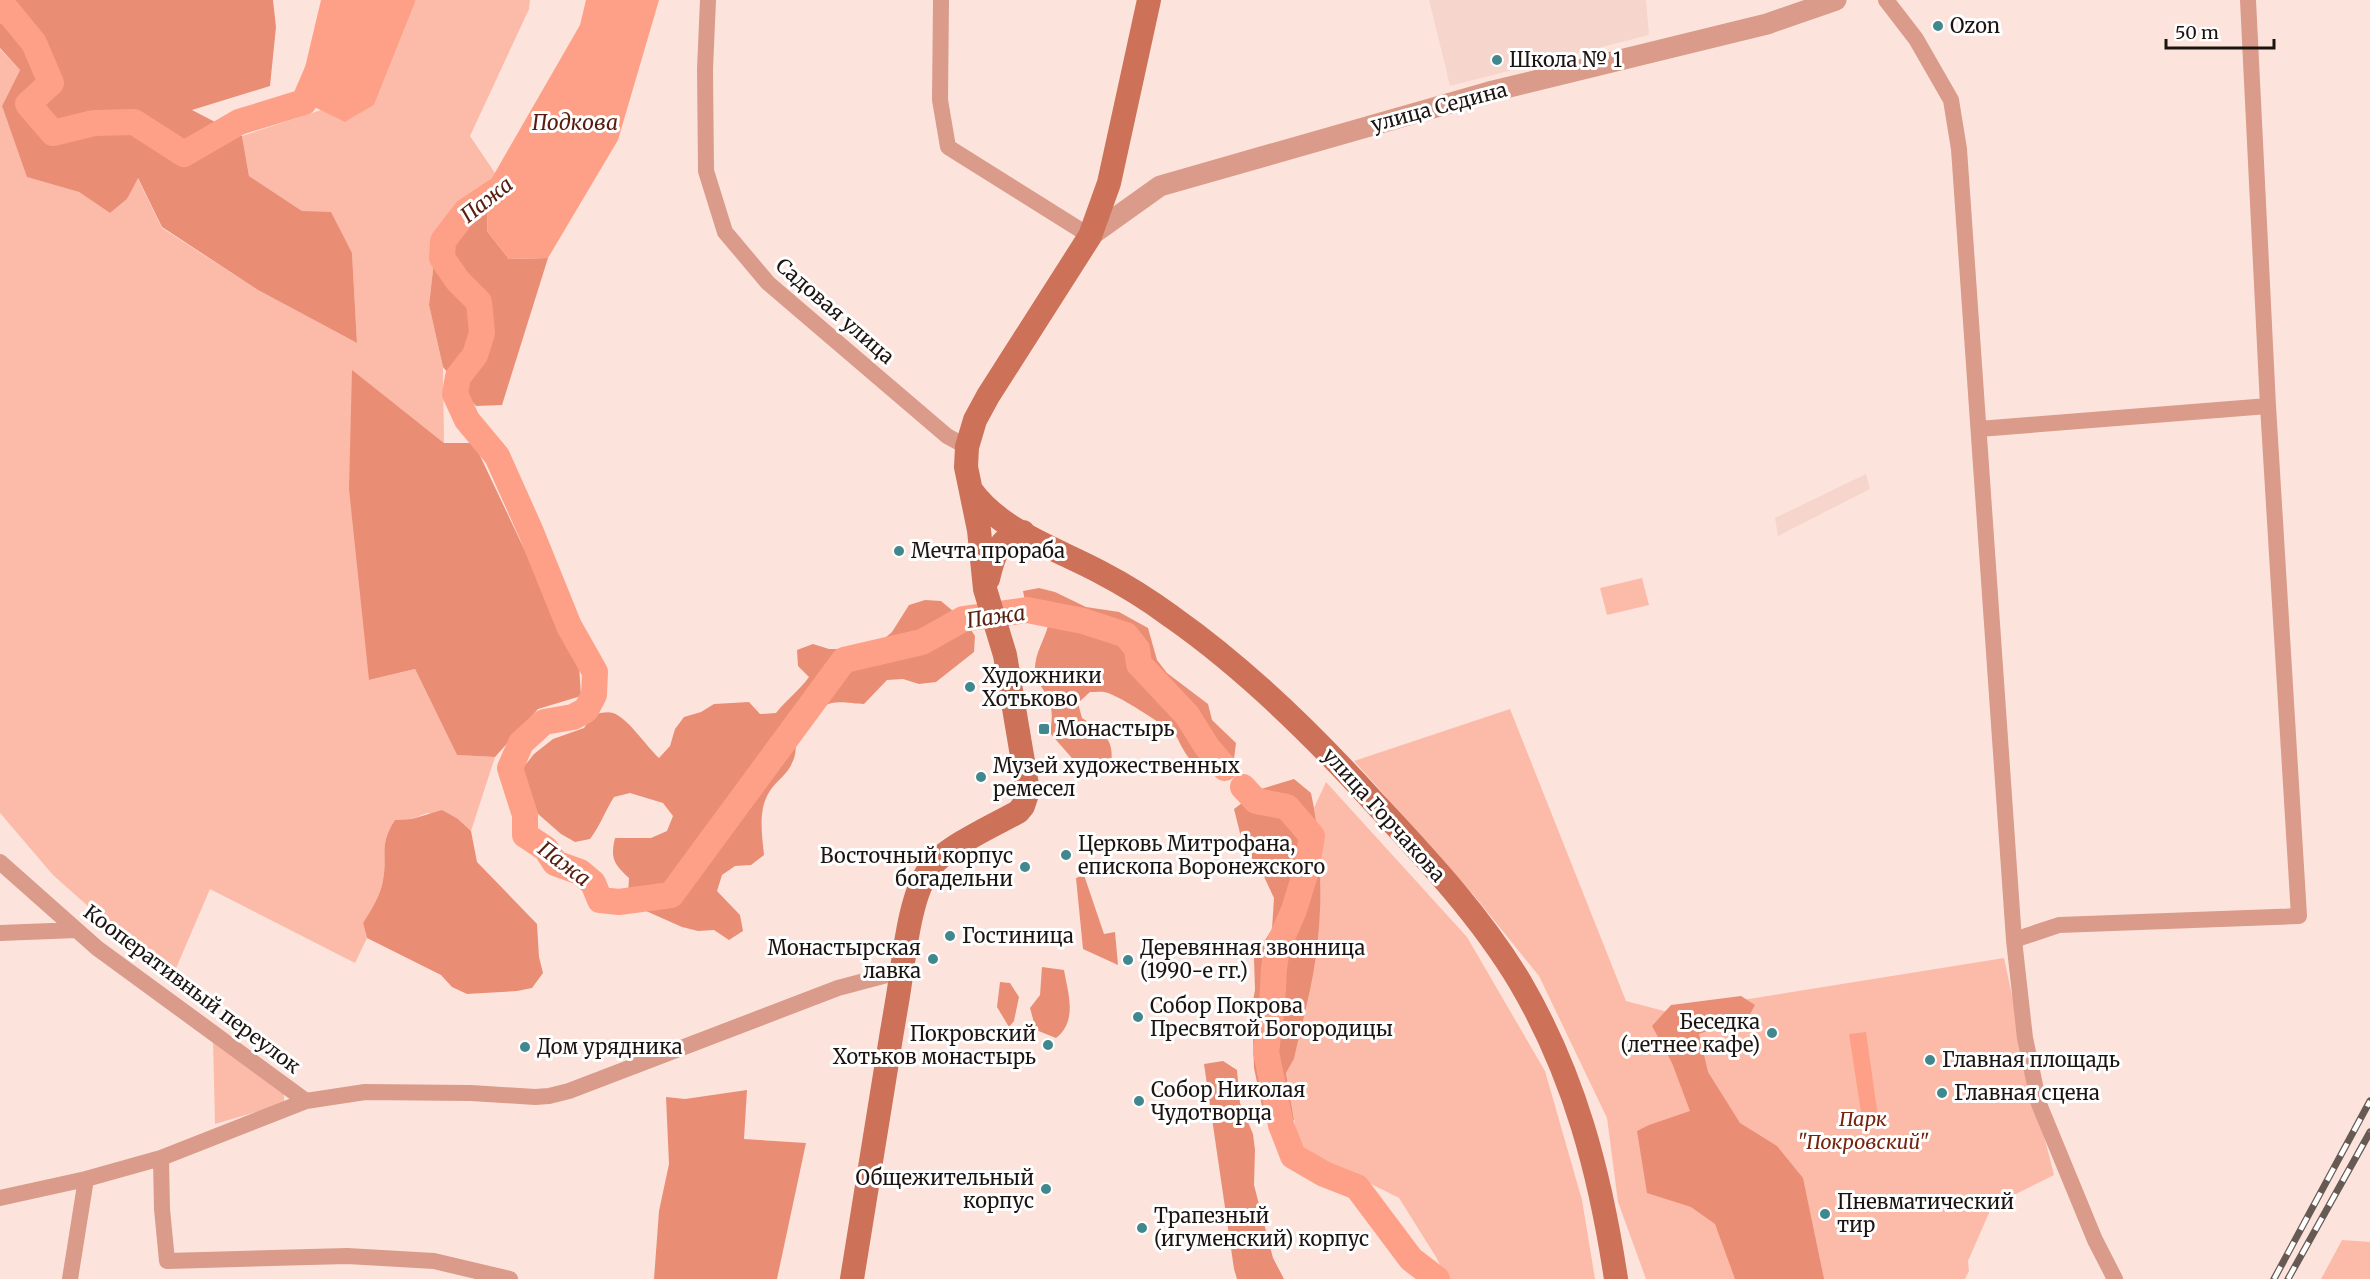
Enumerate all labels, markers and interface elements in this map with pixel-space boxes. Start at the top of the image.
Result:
scale bar [2166,12,2274,50]
place label: Ozon [1950,13,2000,38]
marker: Ozon [1931,19,1945,33]
text: 50 m [2175,21,2219,44]
place label: Школа № 1 [1509,47,1622,72]
marker: Школа № 1 [1490,53,1504,67]
street label: улица Седина [1368,76,1510,137]
water label: Подкова [532,109,618,136]
water label: Пажа [455,171,518,228]
street label: Садовая улица [771,252,900,369]
place label: Мечта прораба [911,538,1065,563]
marker: Мечта прораба [892,544,906,558]
water label: Пажа [965,599,1027,634]
place label: Художники Хотьково [982,663,1102,711]
marker: Художники Хотьково [963,680,977,694]
place label: Монастырь [1056,716,1174,741]
marker: Монастырь [1037,722,1051,736]
street label: улица Горчакова [1318,743,1451,887]
place label: Музей художественных ремесел [993,753,1240,801]
marker: Музей художественных ремесел [974,770,988,784]
place label: Церковь Митрофана, епископа Воронежского [1078,831,1325,879]
water label: Пажа [533,835,596,892]
place label: Восточный корпус богадельни [820,843,1013,891]
marker: Церковь Митрофана, епископа Воронежского [1059,848,1073,862]
marker: Восточный корпус богадельни [1018,860,1032,874]
street label: Кооперативный переулок [79,899,306,1078]
place label: Гостиница [962,923,1074,948]
marker: Гостиница [943,929,957,943]
place label: Монастырская лавка [767,935,921,983]
place label: Деревянная звонница (1990-е гг.) [1140,935,1365,983]
marker: Монастырская лавка [926,952,940,966]
marker: Деревянная звонница (1990-е гг.) [1121,953,1135,967]
place label: Собор Покрова Пресвятой Богородицы [1150,993,1393,1041]
place label: Беседка (летнее кафе) [1621,1009,1760,1057]
marker: Собор Покрова Пресвятой Богородицы [1131,1010,1145,1024]
place label: Покровский Хотьков монастырь [833,1021,1036,1069]
marker: Беседка (летнее кафе) [1765,1026,1779,1040]
place label: Дом урядника [537,1034,683,1059]
marker: Покровский Хотьков монастырь [1041,1038,1055,1052]
marker: Дом урядника [518,1040,532,1054]
place label: Главная площадь [1942,1047,2120,1072]
marker: Главная площадь [1923,1053,1937,1067]
place label: Собор Николая Чудотворца [1151,1077,1305,1125]
place label: Главная сцена [1954,1080,2100,1105]
marker: Главная сцена [1935,1086,1949,1100]
marker: Собор Николая Чудотворца [1132,1094,1146,1108]
park label: Парк "Покровский" [1797,1106,1929,1154]
place label: Общежительный корпус [856,1165,1034,1213]
marker: Общежительный корпус [1039,1182,1053,1196]
place label: Пневматический тир [1837,1189,2014,1237]
place label: Трапезный (игуменский) корпус [1154,1203,1369,1251]
marker: Пневматический тир [1818,1207,1832,1221]
marker: Трапезный (игуменский) корпус [1135,1221,1149,1235]

